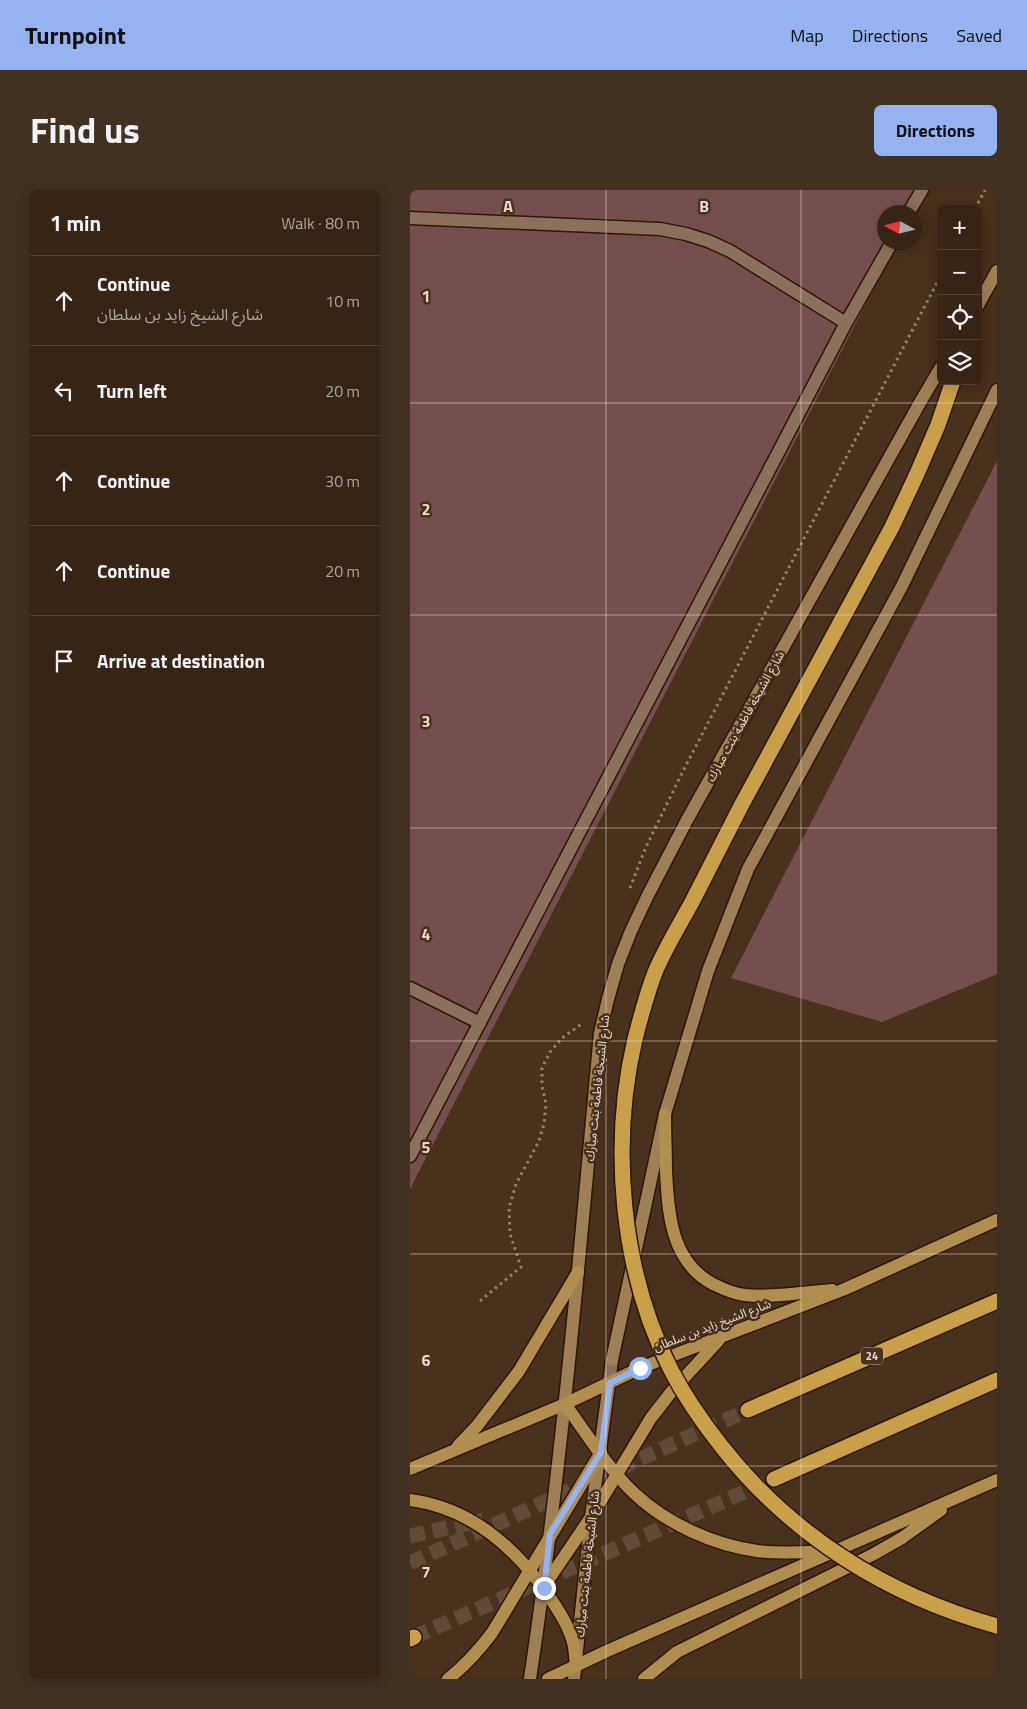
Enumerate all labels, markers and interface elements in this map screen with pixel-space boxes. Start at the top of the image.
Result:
text: Turnpoint [25,17,126,53]
text: Map [790,22,824,49]
text: Directions [852,22,928,49]
text: Saved [956,22,1002,49]
text: Find us [30,103,140,157]
button: Directions [874,105,997,156]
text: A [503,194,513,218]
text: B [699,194,709,218]
north arrow [877,205,922,250]
map controls [937,205,982,385]
button: + [937,205,982,250]
text: 1 min [50,207,101,239]
text: Walk · 80 m [281,211,360,235]
button: − [937,250,982,295]
text: Continue [97,269,170,298]
text: 1 [422,284,430,308]
icon: ahead [50,287,78,315]
text: 10 m [325,289,360,313]
button: locate [937,295,982,340]
text: شارع الشيخ زايد بن سلطان [97,302,263,326]
button: layers [937,340,982,385]
text: Turn left [97,376,167,405]
icon: left [50,377,78,405]
text: 20 m [325,379,360,403]
text: Continue [97,466,170,495]
icon: ahead [50,467,78,495]
text: 30 m [325,469,360,493]
text: 2 [422,497,430,521]
text: Continue [97,556,170,585]
icon: ahead [50,557,78,585]
text: 20 m [325,559,360,583]
text: Arrive at destination [97,646,265,675]
icon: arrive [50,647,78,675]
street label: شارع الشيخة فاطمة بنت مبارك [701,647,789,785]
text: 3 [422,709,430,733]
text: 4 [422,922,431,946]
street label: شارع الشيخة فاطمة بنت مبارك [580,1014,614,1162]
text: 5 [422,1135,431,1159]
street label: شارع الشيخ زايد بن سلطان [650,1294,774,1356]
text: 6 [422,1348,431,1372]
road number: 24 [861,1348,883,1364]
route start [629,1357,652,1380]
street label: شارع الشيخة فاطمة بنت مبارك [570,1490,604,1638]
text: 7 [422,1560,430,1584]
route end [533,1577,556,1600]

